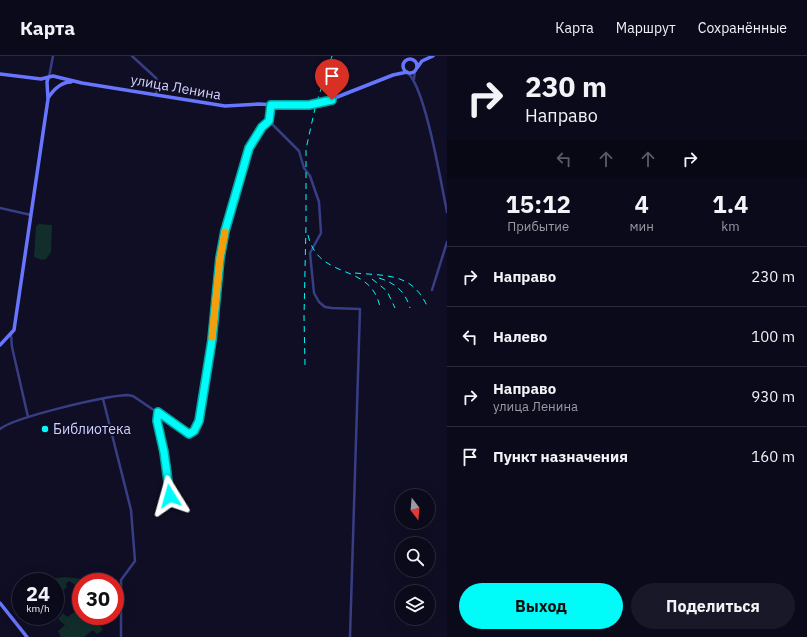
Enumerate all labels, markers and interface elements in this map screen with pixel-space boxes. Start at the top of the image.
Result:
text: Карта [20,16,75,40]
text: Карта [555,19,594,37]
text: Маршрут [616,19,676,37]
text: Сохранённые [698,19,787,37]
pin [315,59,349,100]
icon: arrive [321,65,343,87]
text: 230 m [525,68,607,105]
street label: улица Ленина [129,70,223,104]
icon: right [459,72,511,124]
text: Направо [525,104,598,127]
icon: left [553,148,575,170]
icon: ahead [595,148,617,170]
icon: ahead [637,148,659,170]
icon: right [679,148,701,170]
text: 15:12 [505,188,571,220]
text: 4 [634,188,649,220]
text: 1.4 [712,188,749,220]
text: Прибытие [507,218,569,235]
text: мин [629,218,654,235]
text: km [721,218,740,235]
icon: right [459,266,481,288]
text: Направо [493,267,556,286]
text: 230 m [751,267,795,286]
icon: left [459,326,481,348]
text: Налево [493,327,547,346]
text: 100 m [751,327,795,346]
text: Направо [493,379,556,398]
icon: right [459,386,481,408]
text: 930 m [751,387,795,406]
text: улица Ленина [493,398,578,415]
place label: Библиотека [53,420,131,438]
marker: Библиотека [40,424,50,434]
icon: arrive [459,446,481,468]
text: Пункт назначения [493,447,628,466]
text: 160 m [751,447,795,466]
position arrow [149,475,191,517]
north arrow [395,489,435,529]
map controls [395,489,435,625]
button: search [395,537,435,577]
speed limit sign: 30 [72,573,124,625]
text: 24 [26,580,50,607]
button: Выход [459,583,623,629]
button: Поделиться [631,583,795,629]
button: layers [395,585,435,625]
text: km/h [26,602,50,615]

